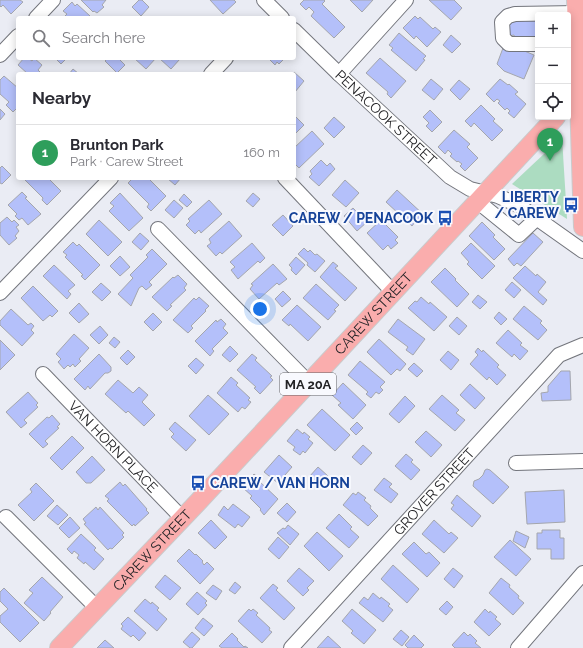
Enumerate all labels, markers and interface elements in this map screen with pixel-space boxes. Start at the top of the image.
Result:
map controls [535,12,571,120]
button: + [535,12,571,48]
search box [16,16,296,60]
icon: search [30,27,52,49]
text: Search here [62,29,145,47]
button: − [535,48,571,84]
street label: PENACOOK STREET [332,67,440,169]
button: locate [535,84,571,120]
text: Nearby [32,88,91,108]
pin: 1 [537,128,563,161]
text: Brunton Park [70,136,164,154]
text: 1 [42,145,48,160]
text: 160 m [243,145,280,160]
text: Park · Carew Street [70,154,183,169]
place label: LIBERTY / CAREW [495,189,560,221]
bus stop icon: LIBERTY / CAREW [562,196,580,214]
bus stop icon: CAREW / PENACOOK [436,209,454,227]
place label: CAREW / PENACOOK [289,210,434,226]
street label: CAREW STREET [331,269,416,358]
your location [250,299,270,319]
road number: MA 20A [280,373,336,395]
street label: VAN HORN PLACE [65,398,161,496]
street label: GROVER STREET [390,445,478,538]
bus stop icon: CAREW / VAN HORN [189,474,207,492]
place label: CAREW / VAN HORN [210,475,350,491]
street label: CAREW STREET [110,506,195,594]

